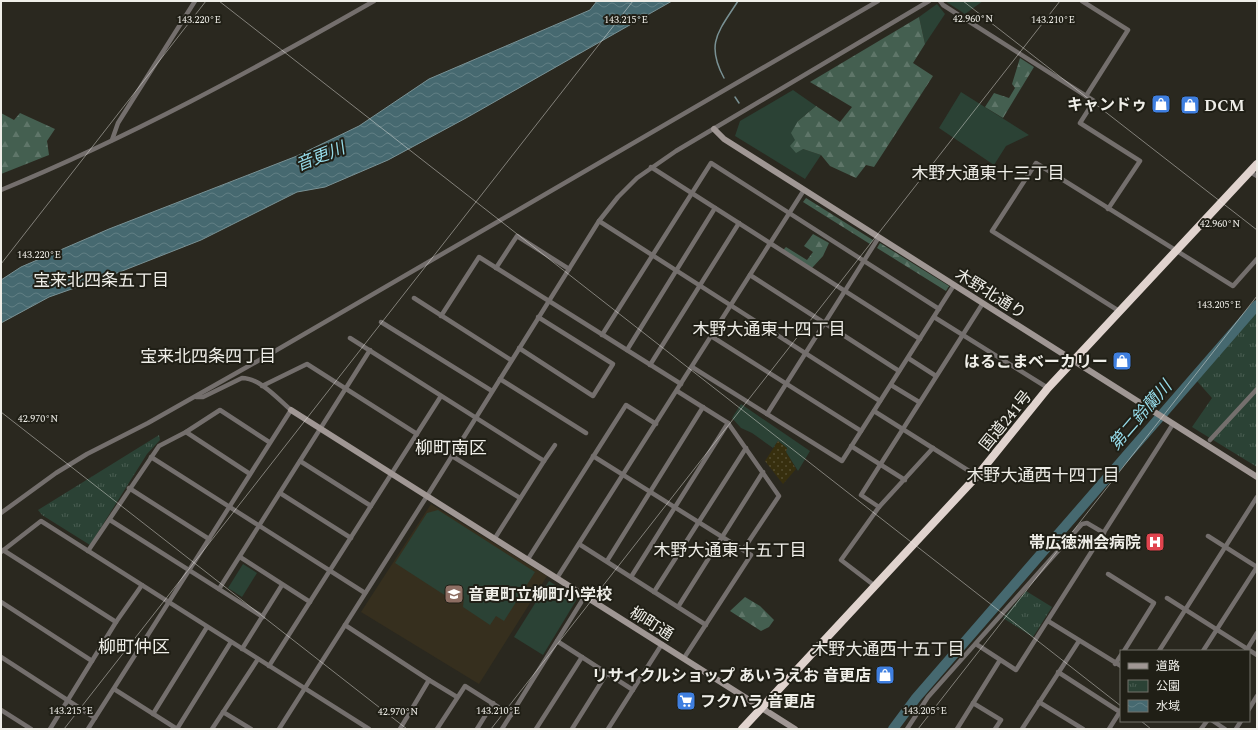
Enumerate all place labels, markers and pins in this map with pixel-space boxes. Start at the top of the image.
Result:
place label: キャンドゥ [1067,93,1147,117]
shop icon: キャンドゥ [1150,93,1172,115]
shop icon: DCM [1179,94,1201,116]
place label: DCM [1204,94,1245,118]
place label: はるこまベーカリー [964,350,1108,374]
shop icon: はるこまベーカリー [1111,350,1133,372]
place label: 帯広徳洲会病院 [1029,531,1141,555]
hospital icon: 帯広徳洲会病院 [1144,531,1166,553]
school or university icon: 音更町立柳町小学校 [443,583,465,605]
place label: 音更町立柳町小学校 [468,583,612,607]
place label: リサイクルショップ あいうえお 音更店 [592,664,871,688]
shop icon: リサイクルショップ あいうえお 音更店 [874,664,896,686]
supermarket icon: フクハラ 音更店 [675,690,697,712]
place label: フクハラ 音更店 [700,690,815,714]

